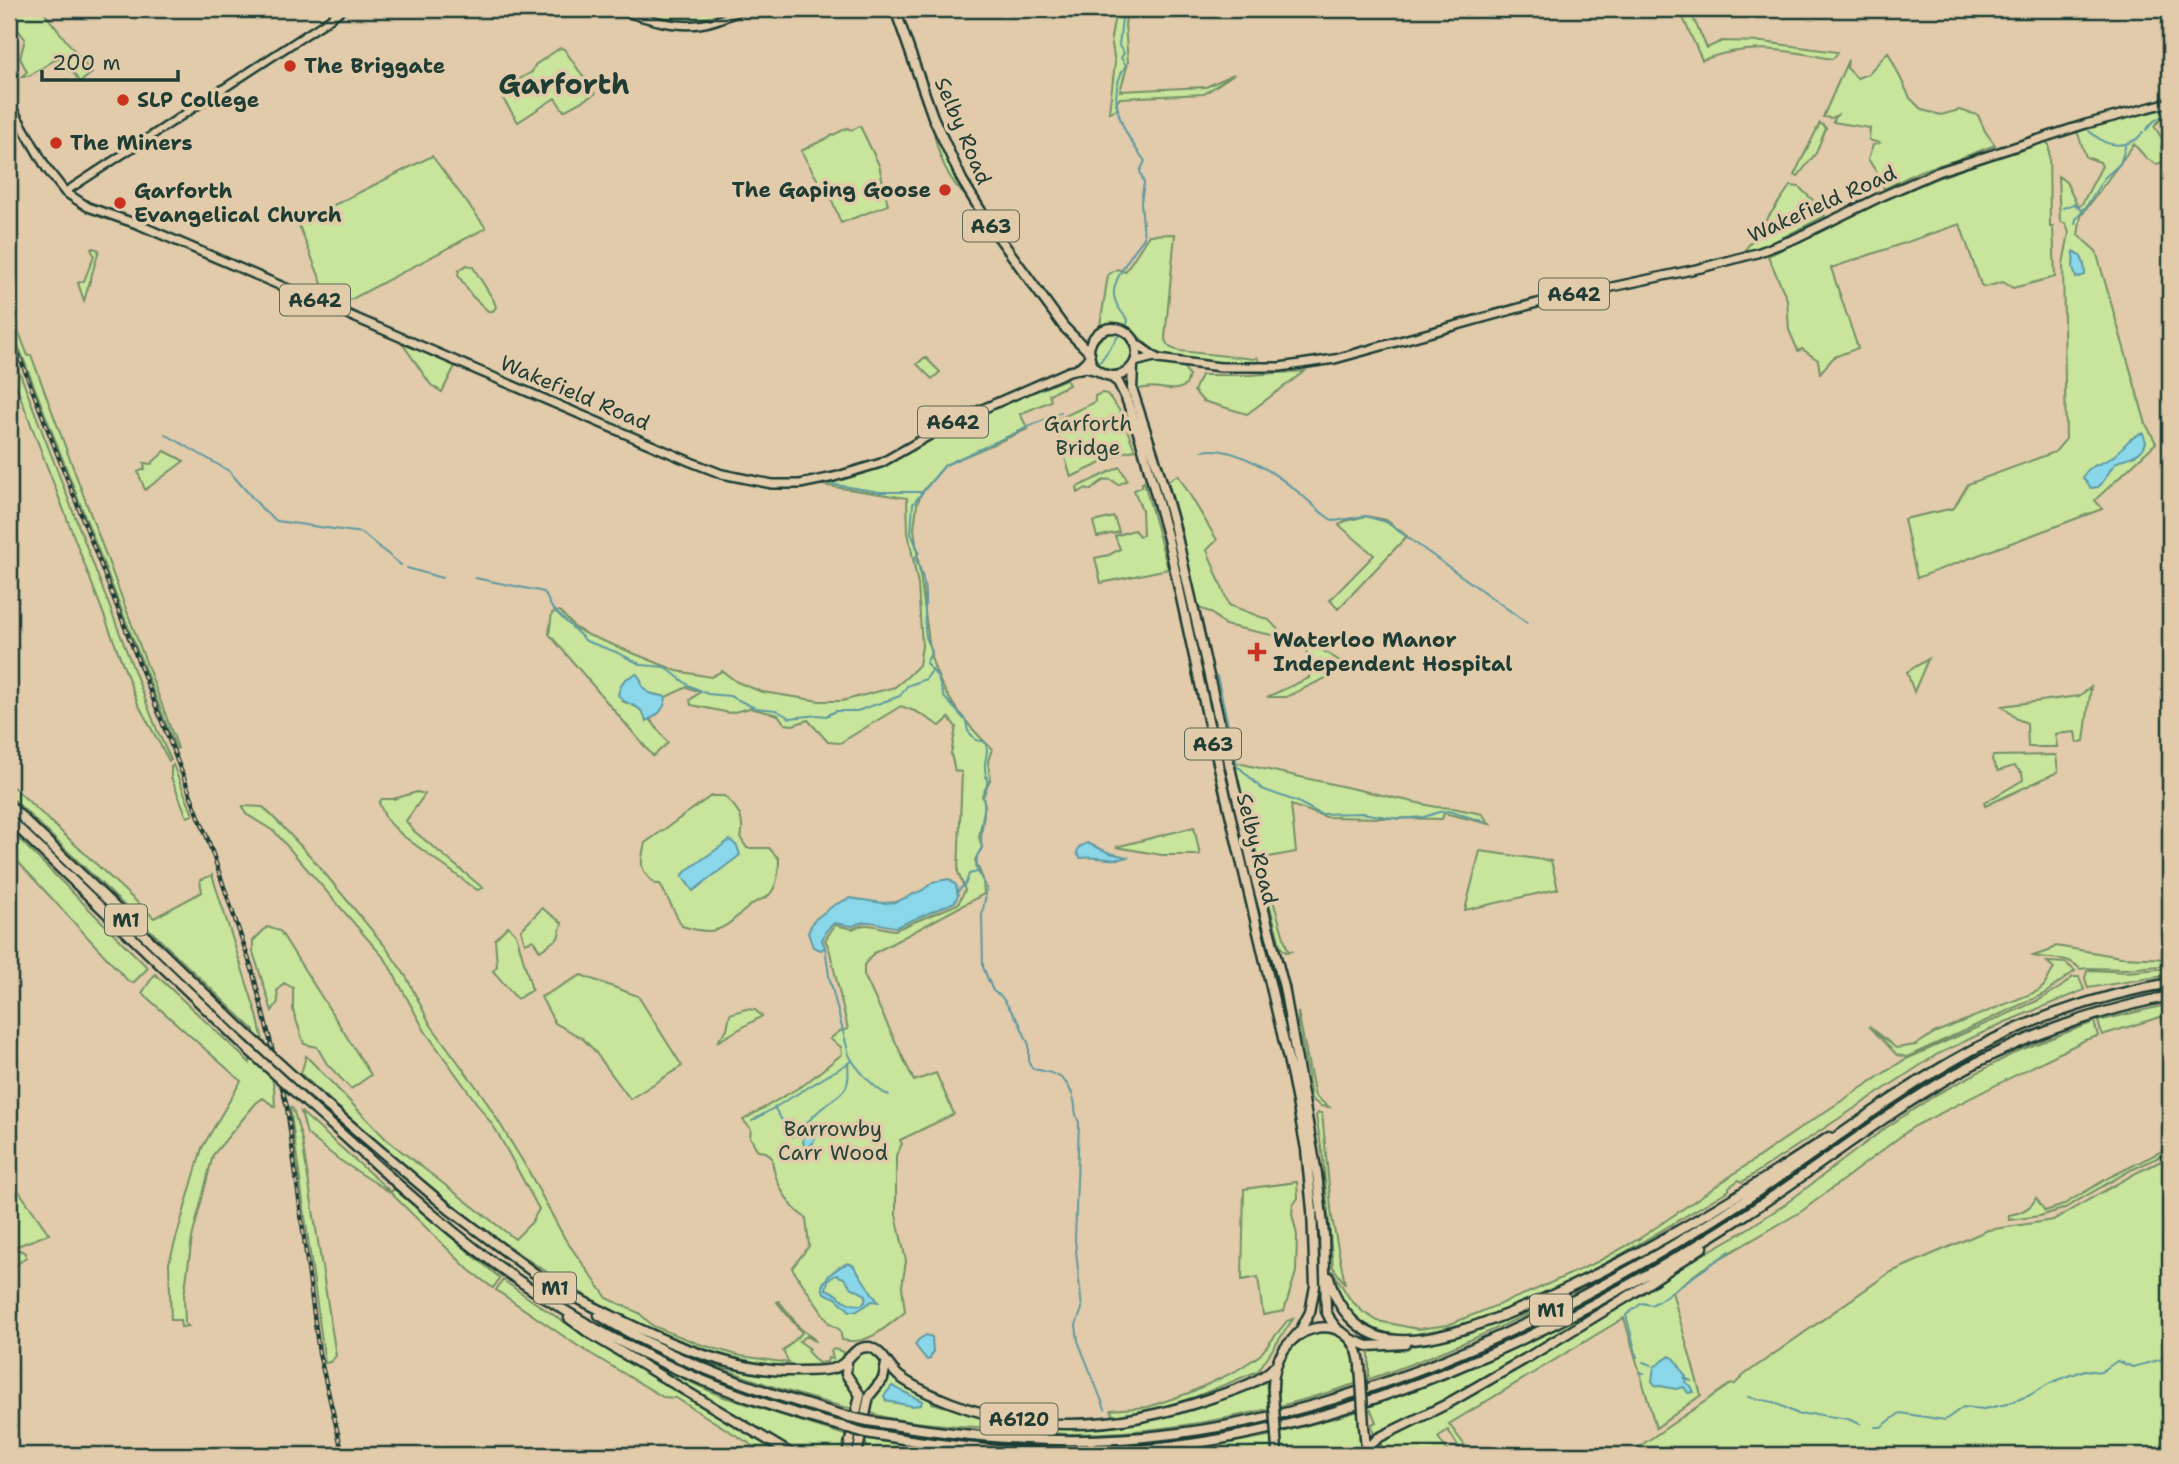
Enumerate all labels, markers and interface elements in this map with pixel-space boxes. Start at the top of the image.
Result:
scale bar [42,38,178,82]
text: 200 m [52,49,121,77]
place label: The Briggate [304,52,445,80]
marker: The Briggate [282,58,298,74]
district label: Garforth [498,65,630,103]
street label: Selby Road [928,73,998,189]
place label: SLP College [137,86,259,114]
marker: SLP College [115,92,131,108]
place label: The Miners [70,129,192,157]
marker: The Miners [48,135,64,151]
street label: Wakefield Road [1743,159,1901,249]
place label: The Gaping Goose [732,176,931,204]
place label: Garforth Evangelical Church [134,177,342,229]
marker: The Gaping Goose [937,182,953,198]
marker: Garforth Evangelical Church [112,195,128,211]
road number: A63 [963,210,1019,242]
road number: A642 [1539,278,1609,310]
road number: A642 [280,284,350,316]
street label: Wakefield Road [496,349,654,437]
road number: A642 [918,406,988,438]
park label: Garforth Bridge [1044,410,1132,462]
place label: Waterloo Manor Independent Hospital [1273,626,1513,678]
marker: Waterloo Manor Independent Hospital [1247,642,1267,662]
road number: A63 [1185,729,1241,760]
street label: Selby Road [1230,790,1284,908]
road number: M1 [105,904,147,936]
park label: Barrowby Carr Wood [778,1115,888,1167]
road number: M1 [534,1272,576,1304]
road number: M1 [1530,1294,1572,1326]
road number: A6120 [981,1404,1058,1434]

